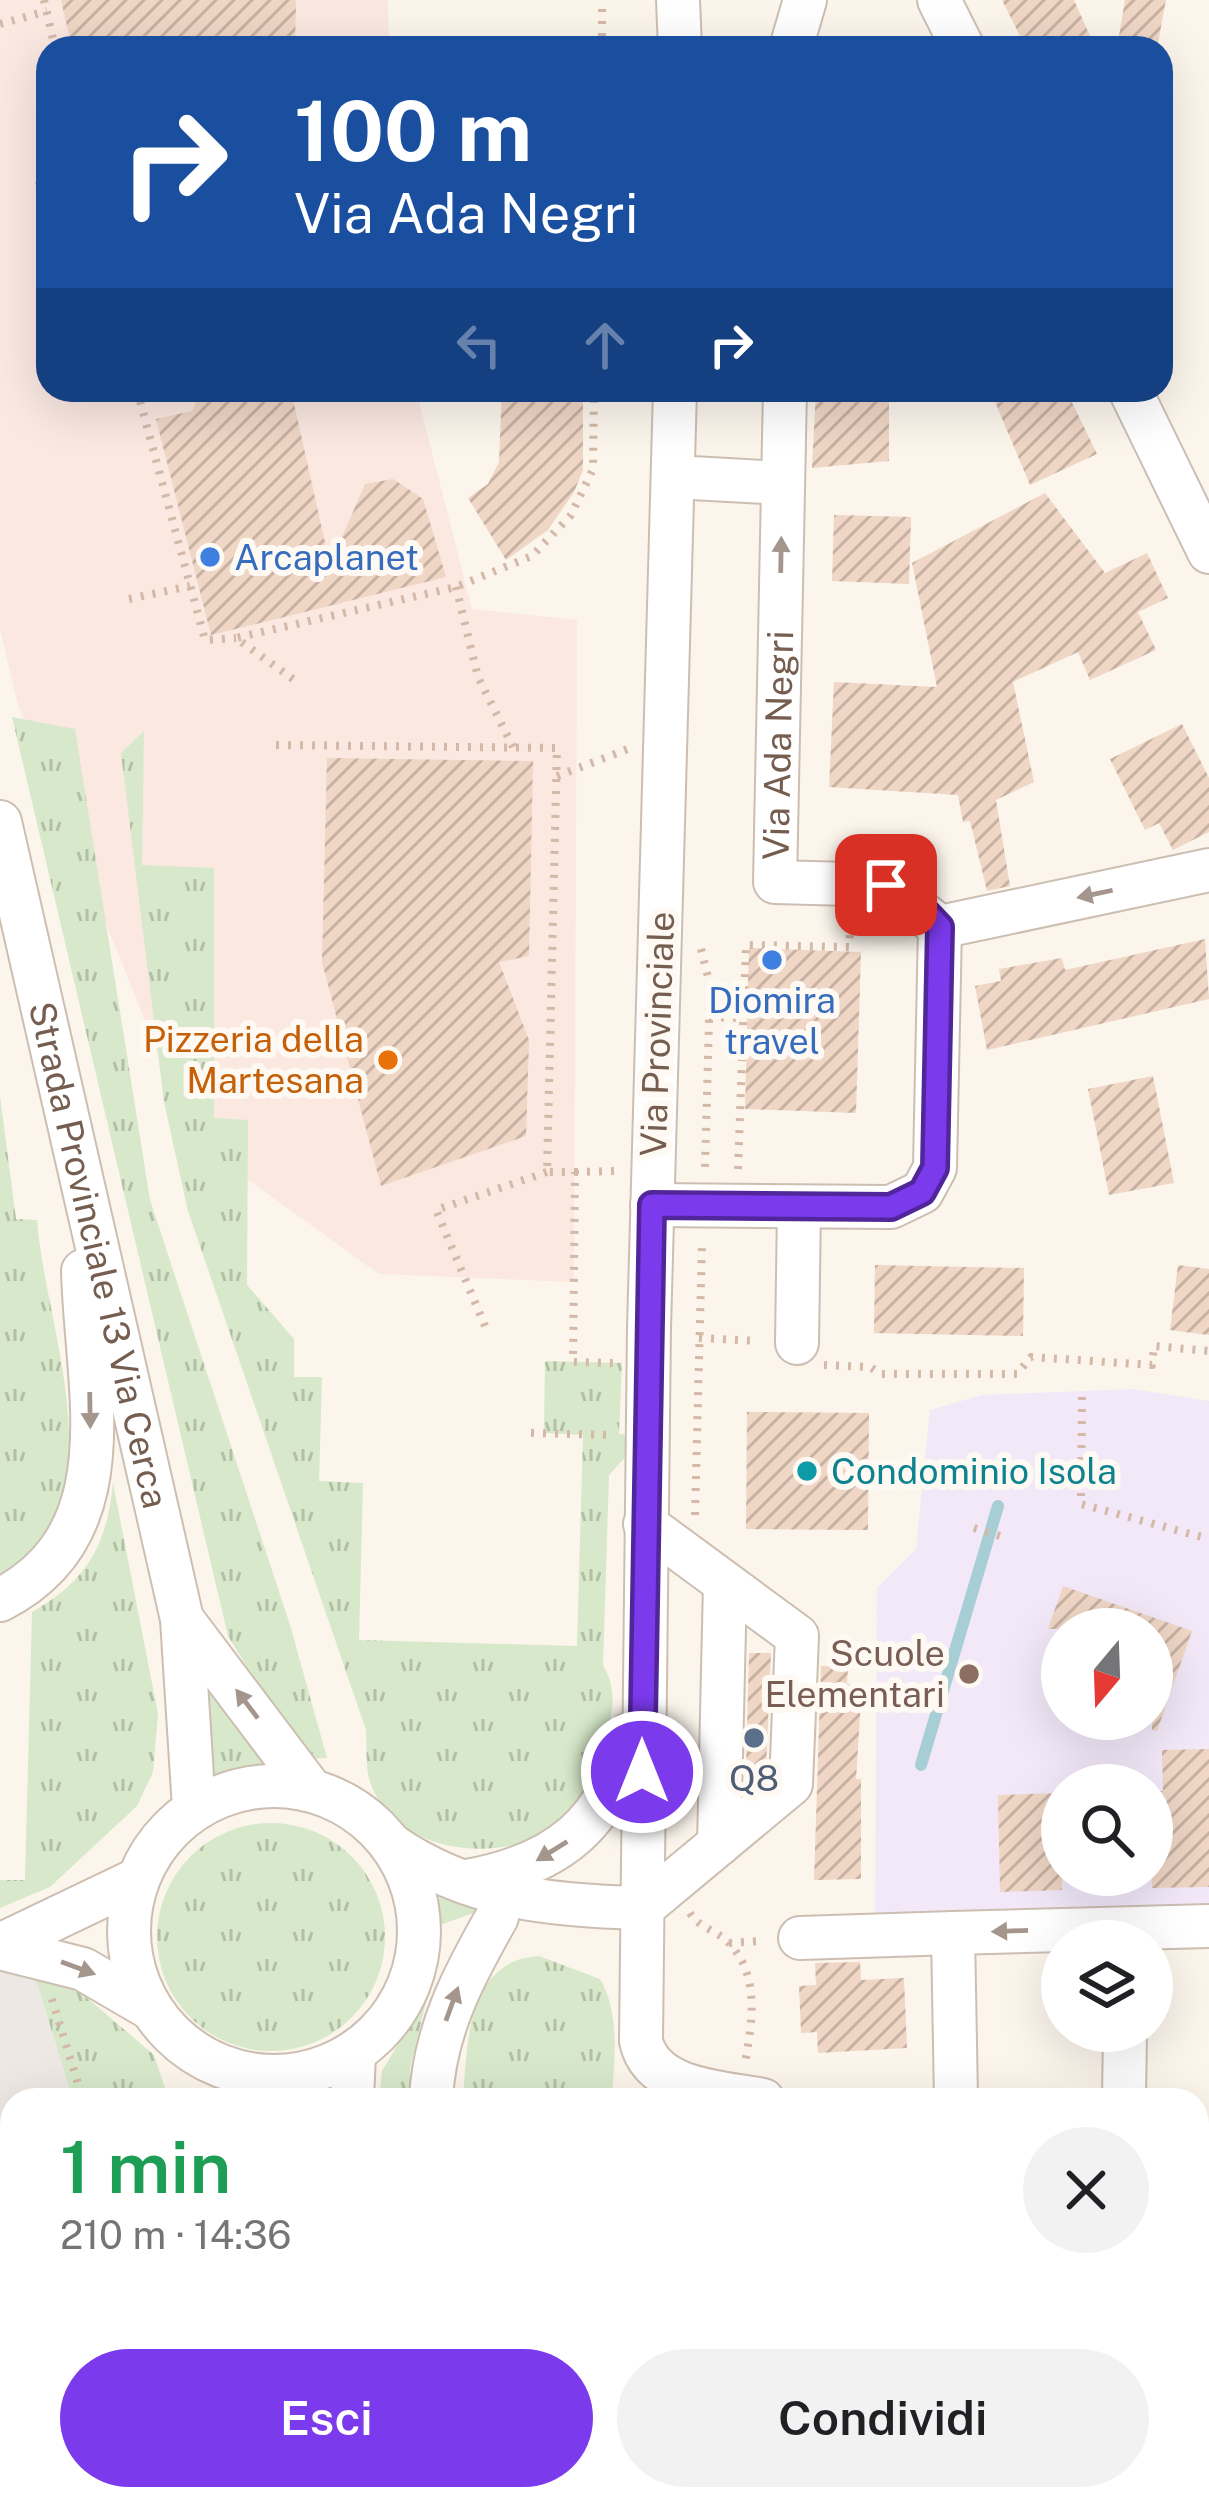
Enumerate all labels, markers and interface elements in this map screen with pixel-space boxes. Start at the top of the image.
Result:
text: 100 m [294,81,532,180]
icon: right [96,84,252,240]
text: Via Ada Negri [294,182,638,245]
icon: left [446,312,512,378]
icon: ahead [572,312,638,378]
icon: right [698,312,764,378]
one-way arrow [772,535,791,573]
place label: Arcaplanet [234,536,419,578]
marker: Arcaplanet [197,544,223,570]
street label: Via Ada Negri [754,630,801,861]
pin [835,834,937,936]
icon: arrive [853,852,919,918]
one-way arrow [1075,886,1113,905]
street label: Via Provinciale [632,911,682,1157]
marker: Diomira travel [759,947,785,973]
place label: Diomira travel [708,979,836,1062]
street label: Strada Provinciale 13 Via Cerca [21,998,177,1512]
place label: Pizzeria della Martesana [143,1018,364,1101]
marker: Pizzeria della Martesana [375,1047,401,1073]
one-way arrow [80,1392,99,1430]
place label: Condominio Isola [831,1450,1117,1492]
marker: Condominio Isola [794,1458,820,1484]
north arrow [1041,1608,1173,1740]
map controls [1041,1608,1173,2052]
place label: Scuole Elementari [764,1632,945,1715]
marker: Scuole Elementari [956,1661,982,1687]
one-way arrow [235,1689,259,1720]
position arrow [579,1709,705,1835]
marker: Q8 [741,1725,767,1751]
place label: Q8 [729,1757,779,1799]
button: search [1041,1764,1173,1896]
one-way arrow [536,1839,569,1861]
button: layers [1041,1920,1173,2052]
one-way arrow [990,1922,1028,1941]
one-way arrow [60,1960,96,1978]
one-way arrow [444,1986,463,2022]
text: 1 min [60,2125,231,2209]
button: close [1023,2127,1149,2253]
text: 210 m · 14:36 [60,2212,292,2258]
button: Esci [60,2349,593,2487]
button: Condividi [617,2349,1149,2487]

